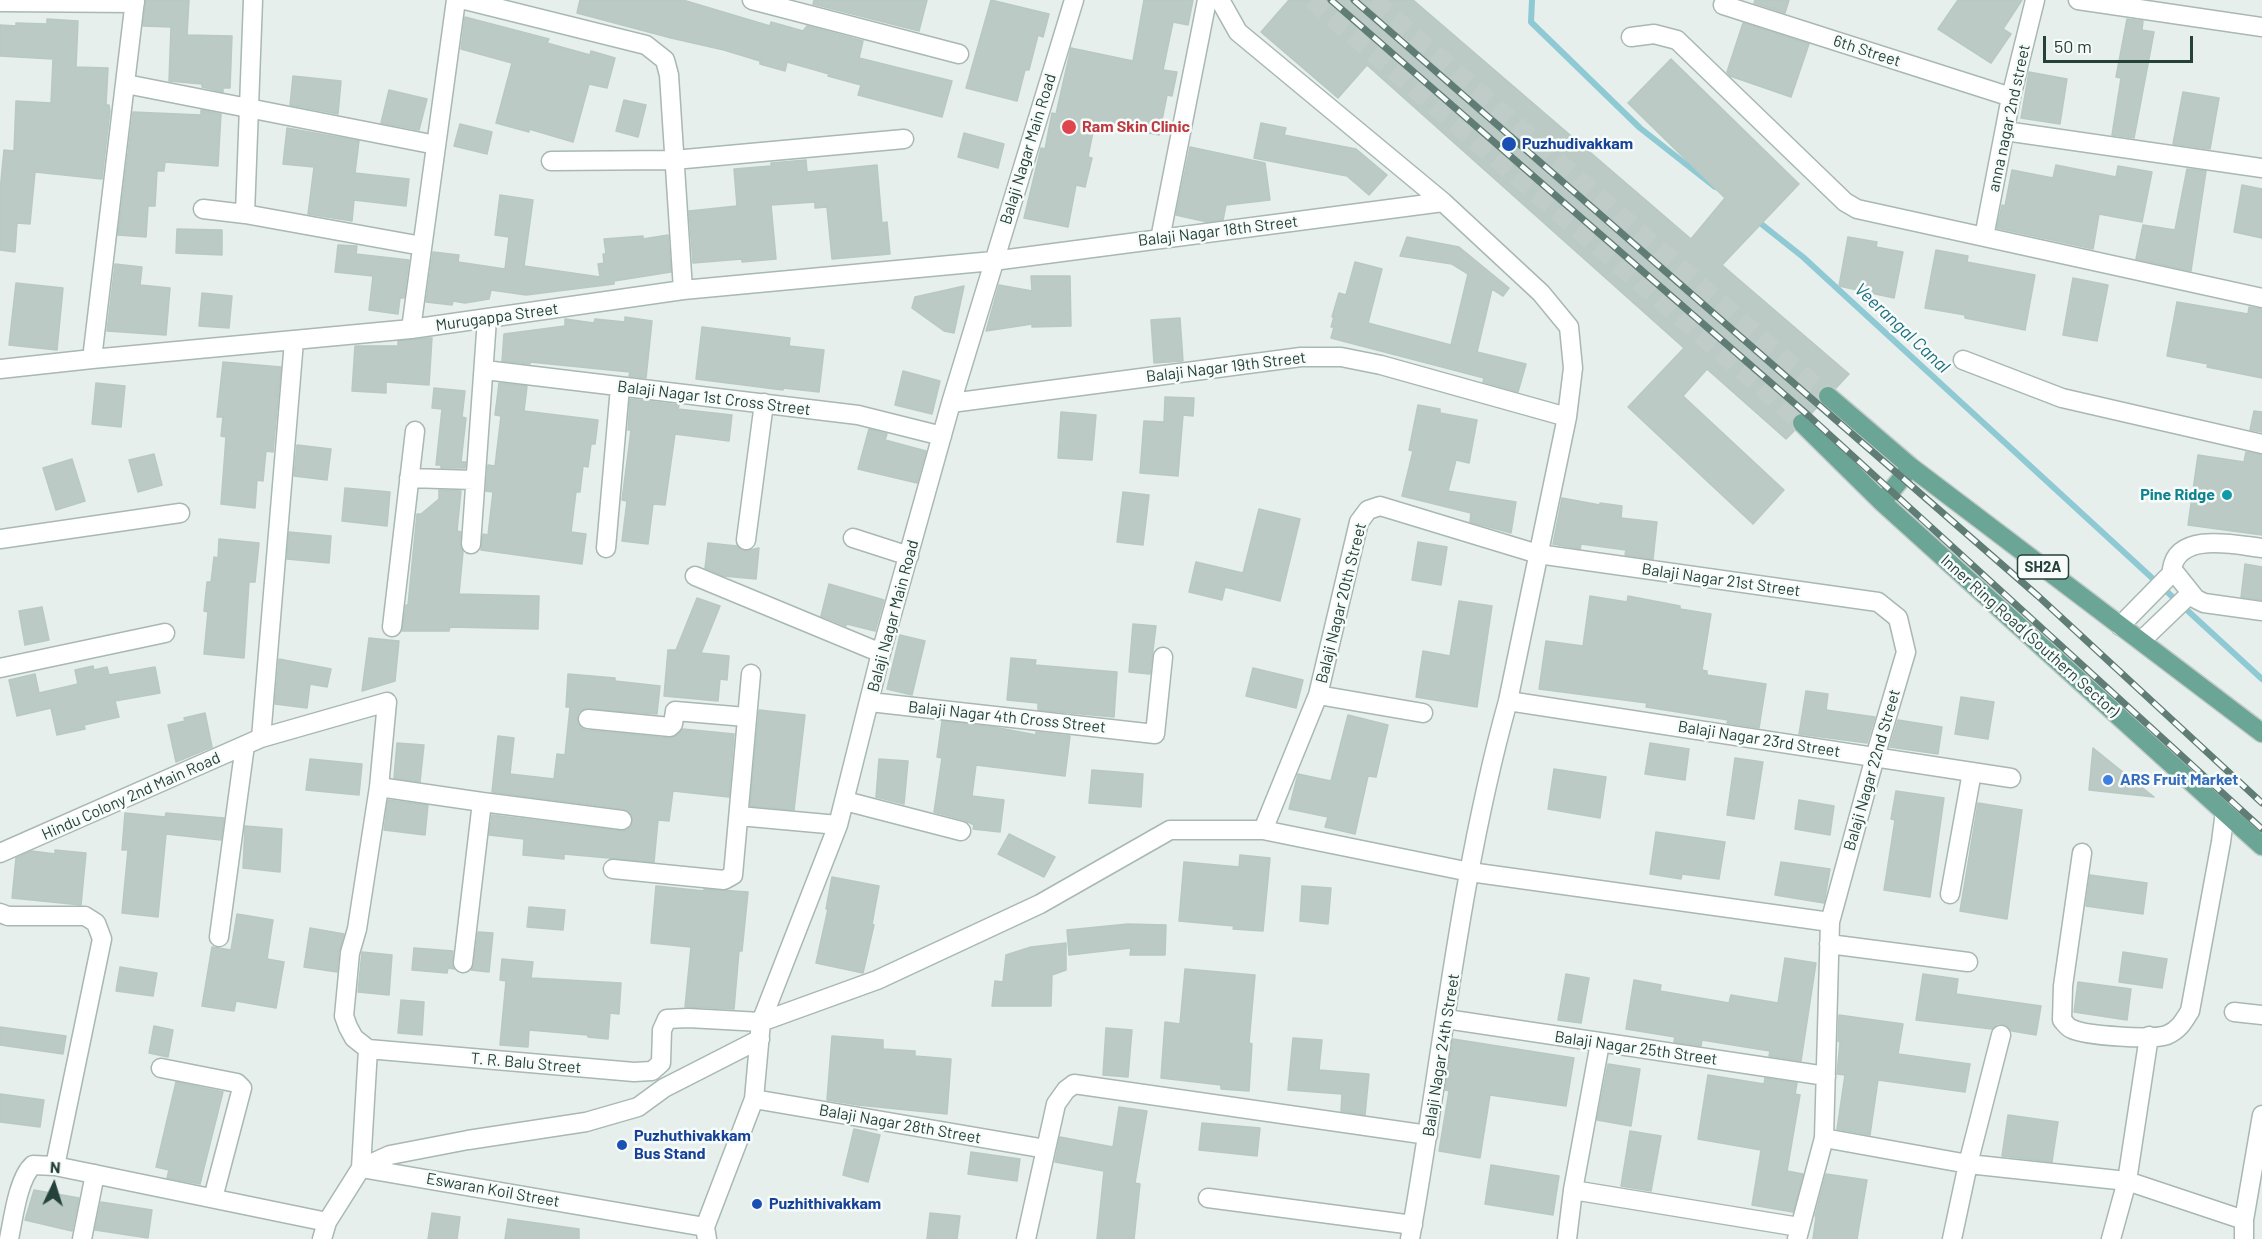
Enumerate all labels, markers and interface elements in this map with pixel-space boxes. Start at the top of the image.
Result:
scale bar [2046,24,2196,62]
street label: 6th Street [1831,31,1903,71]
text: 50 m [2054,35,2092,57]
street label: anna nagar 2nd street [1984,42,2034,194]
street label: Balaji Nagar Main Road [996,71,1060,227]
place label: Ram Skin Clinic [1082,117,1190,137]
marker: Ram Skin Clinic [1060,118,1078,136]
place label: Puzhudivakkam [1522,134,1633,154]
marker: Puzhudivakkam [1500,135,1518,153]
street label: Balaji Nagar 18th Street [1137,212,1299,250]
water label: Veerangal Canal [1850,278,1954,378]
street label: Murugappa Street [434,299,560,335]
street label: Balaji Nagar 19th Street [1145,348,1307,386]
street label: Balaji Nagar 1st Cross Street [616,377,812,419]
place label: Pine Ridge [2140,485,2215,505]
marker: Pine Ridge [2220,488,2234,502]
street label: Balaji Nagar 20th Street [1312,521,1370,685]
street label: Balaji Nagar Main Road [863,538,923,694]
street label: Inner Ring Road (Southern Sector) [1937,551,2123,721]
road number: SH2A [2018,555,2068,579]
street label: Balaji Nagar 21st Street [1640,559,1802,601]
street label: Balaji Nagar 22nd Street [1840,687,1904,853]
street label: Balaji Nagar 4th Cross Street [907,697,1107,737]
street label: Balaji Nagar 23rd Street [1677,717,1841,761]
street label: Hindu Colony 2nd Main Road [39,748,223,844]
place label: ARS Fruit Market [2120,770,2238,790]
marker: ARS Fruit Market [2101,773,2115,787]
street label: Balaji Nagar 24th Street [1419,972,1463,1138]
street label: Balaji Nagar 25th Street [1553,1027,1719,1069]
street label: T. R. Balu Street [470,1049,582,1077]
street label: Balaji Nagar 28th Street [818,1100,982,1148]
place label: Puzhuthivakkam Bus Stand [634,1126,751,1164]
marker: Puzhuthivakkam Bus Stand [615,1138,629,1152]
north arrow [24,1155,84,1215]
text: N [49,1157,61,1176]
street label: Eswaran Koil Street [425,1169,561,1211]
place label: Puzhithivakkam [769,1194,881,1214]
marker: Puzhithivakkam [750,1197,764,1211]

